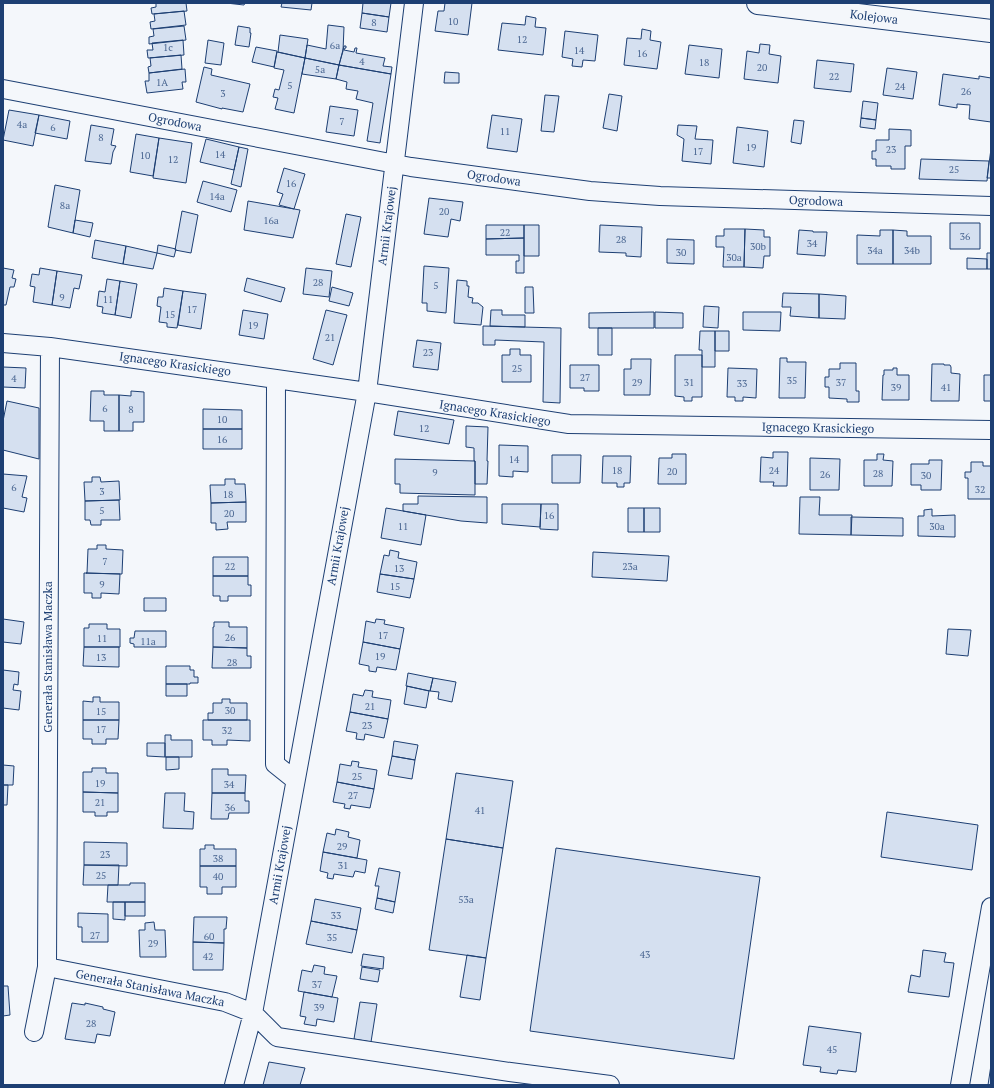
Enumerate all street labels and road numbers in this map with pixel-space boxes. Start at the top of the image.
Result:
street label: Kolejowa [849,6,899,27]
street label: Ogrodowa [147,109,203,134]
street label: Ogrodowa [466,166,522,189]
street label: Armii Krajowej [374,185,399,266]
street label: Ogrodowa [789,192,843,209]
street label: Ignacego Krasickiego [118,348,232,379]
street label: Ignacego Krasickiego [438,396,552,429]
street label: Ignacego Krasickiego [762,419,875,436]
street label: Armii Krajowej [323,505,352,586]
street label: Generała Stanisława Maczka [40,581,55,733]
street label: Armii Krajowej [265,824,294,905]
street label: Generała Stanisława Maczka [74,966,226,1009]

